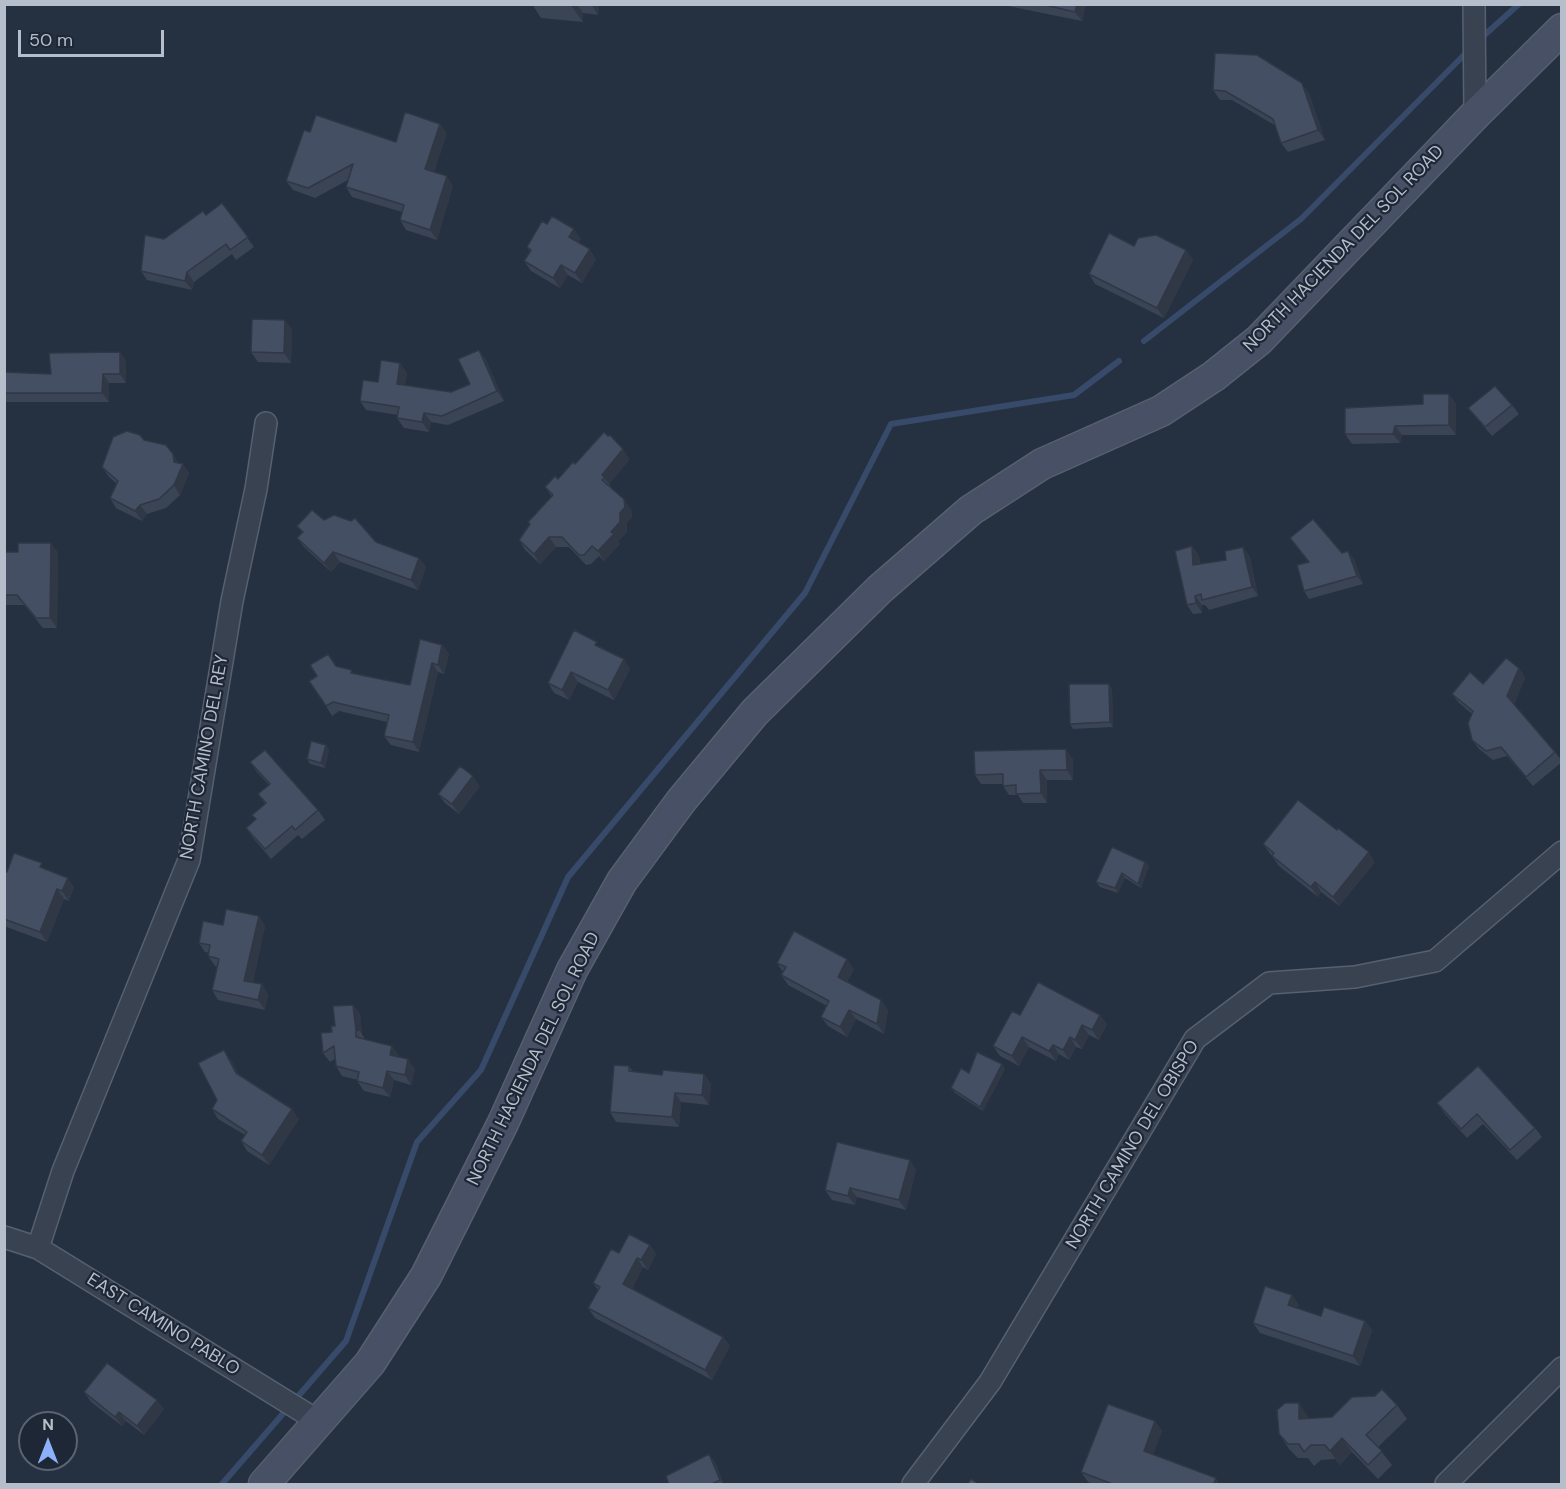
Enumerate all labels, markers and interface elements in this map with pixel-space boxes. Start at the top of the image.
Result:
scale bar [21,18,166,56]
text: 50 m [29,28,73,52]
street label: NORTH HACIENDA DEL SOL ROAD [1239,141,1449,357]
street label: NORTH CAMINO DEL REY [176,653,234,861]
street label: NORTH HACIENDA DEL SOL ROAD [463,929,605,1189]
street label: NORTH CAMINO DEL OBISPO [1062,1037,1204,1253]
street label: EAST CAMINO PABLO [83,1269,243,1381]
north arrow [18,1411,78,1471]
text: N [42,1414,54,1435]

